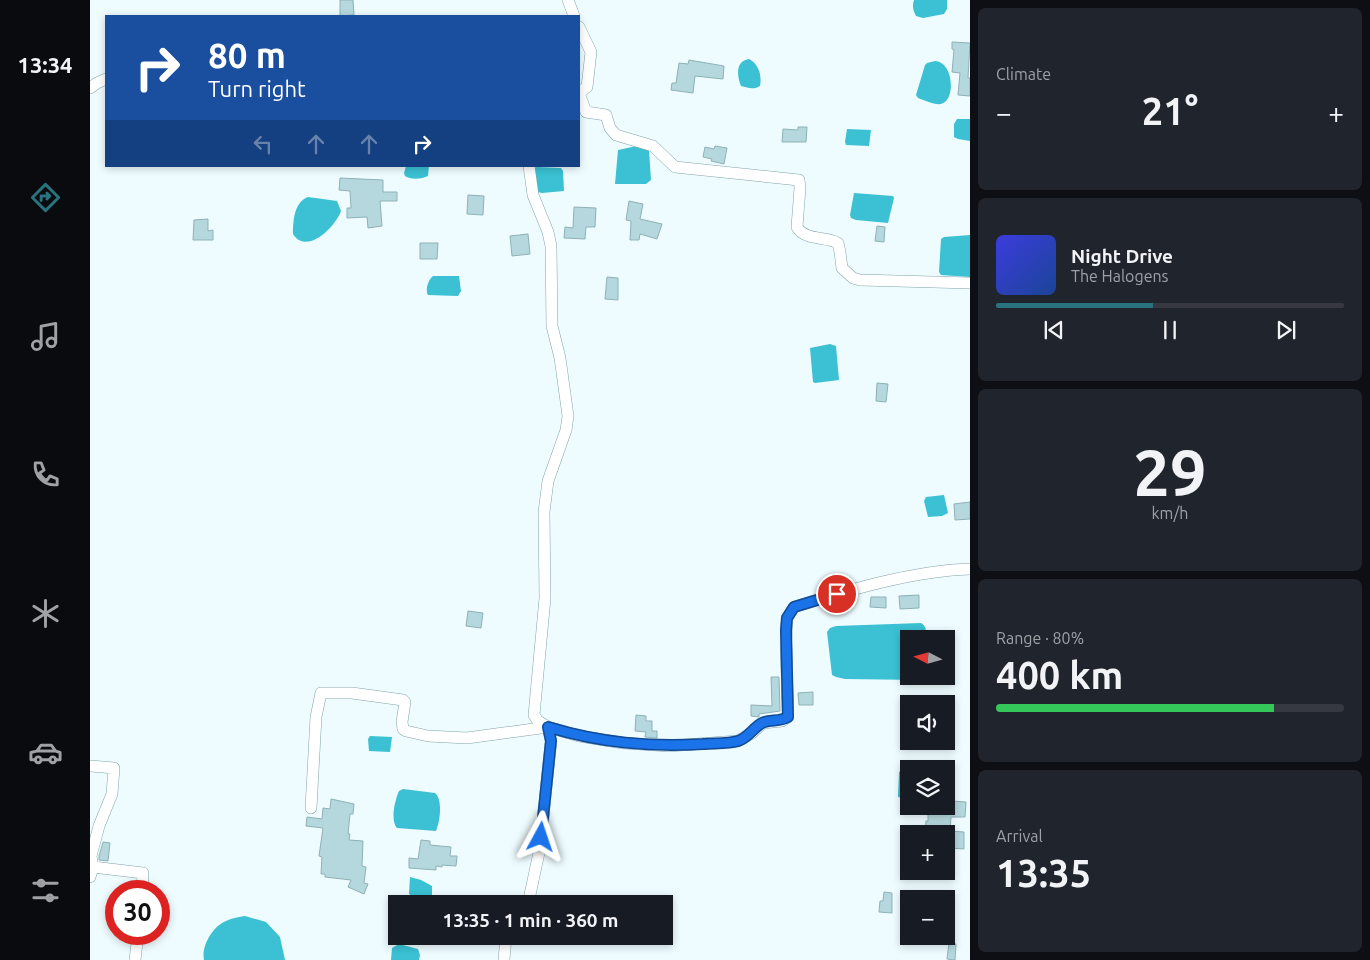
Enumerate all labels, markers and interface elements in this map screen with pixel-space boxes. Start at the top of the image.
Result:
icon: right [125,35,190,100]
text: 80 m [208,35,286,75]
text: 13:34 [17,52,73,77]
text: Climate [996,65,1051,83]
text: Turn right [208,76,306,101]
text: 21° [1142,90,1198,132]
text: − [996,97,1012,128]
text: + [1328,97,1344,128]
icon: left [249,130,277,158]
icon: ahead [302,130,330,158]
icon: ahead [355,130,383,158]
icon: right [408,130,436,158]
icon: directions [28,180,63,215]
text: Night Drive [1071,245,1173,267]
text: The Halogens [1071,267,1169,285]
icon: previous [1040,316,1068,344]
icon: pause [1156,316,1184,344]
icon: next [1272,316,1300,344]
icon: music [28,319,63,354]
text: 29 [1133,435,1207,508]
icon: phone [28,457,63,492]
text: km/h [1152,504,1188,522]
pin [816,573,858,615]
icon: arrive [823,580,851,608]
icon: climate [28,596,63,631]
text: Range · 80% [996,629,1084,647]
north arrow [900,630,955,685]
map controls [900,630,955,945]
text: 400 km [996,654,1123,696]
button: sound [900,695,955,750]
icon: car [28,735,63,770]
button: layers [900,760,955,815]
position arrow [514,810,566,862]
button: + [900,825,955,880]
text: Arrival [996,827,1043,845]
text: 13:35 [996,852,1091,894]
icon: filters [28,873,63,908]
speed limit sign: 30 [105,880,170,945]
button: − [900,890,955,945]
text: 13:35 · 1 min · 360 m [443,909,618,931]

